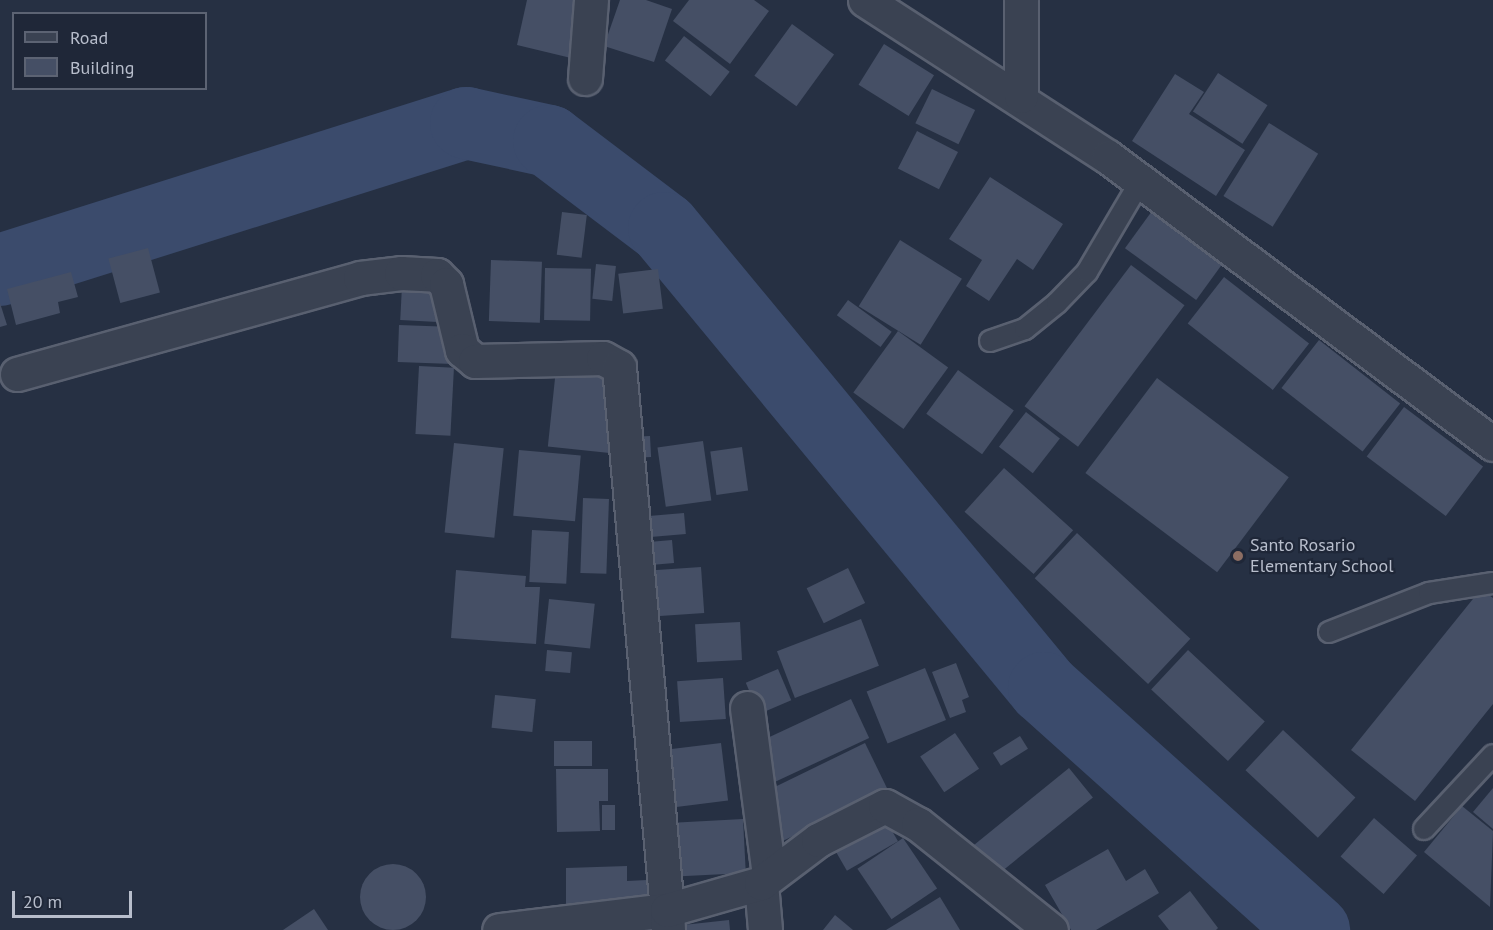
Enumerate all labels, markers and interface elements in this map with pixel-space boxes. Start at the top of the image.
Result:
legend [12,12,207,90]
text: Road [70,26,108,49]
text: Building [70,56,134,79]
place label: Santo Rosario Elementary School [1250,535,1394,578]
marker: Santo Rosario Elementary School [1231,549,1245,563]
scale bar [15,879,135,917]
text: 20 m [23,890,62,913]

